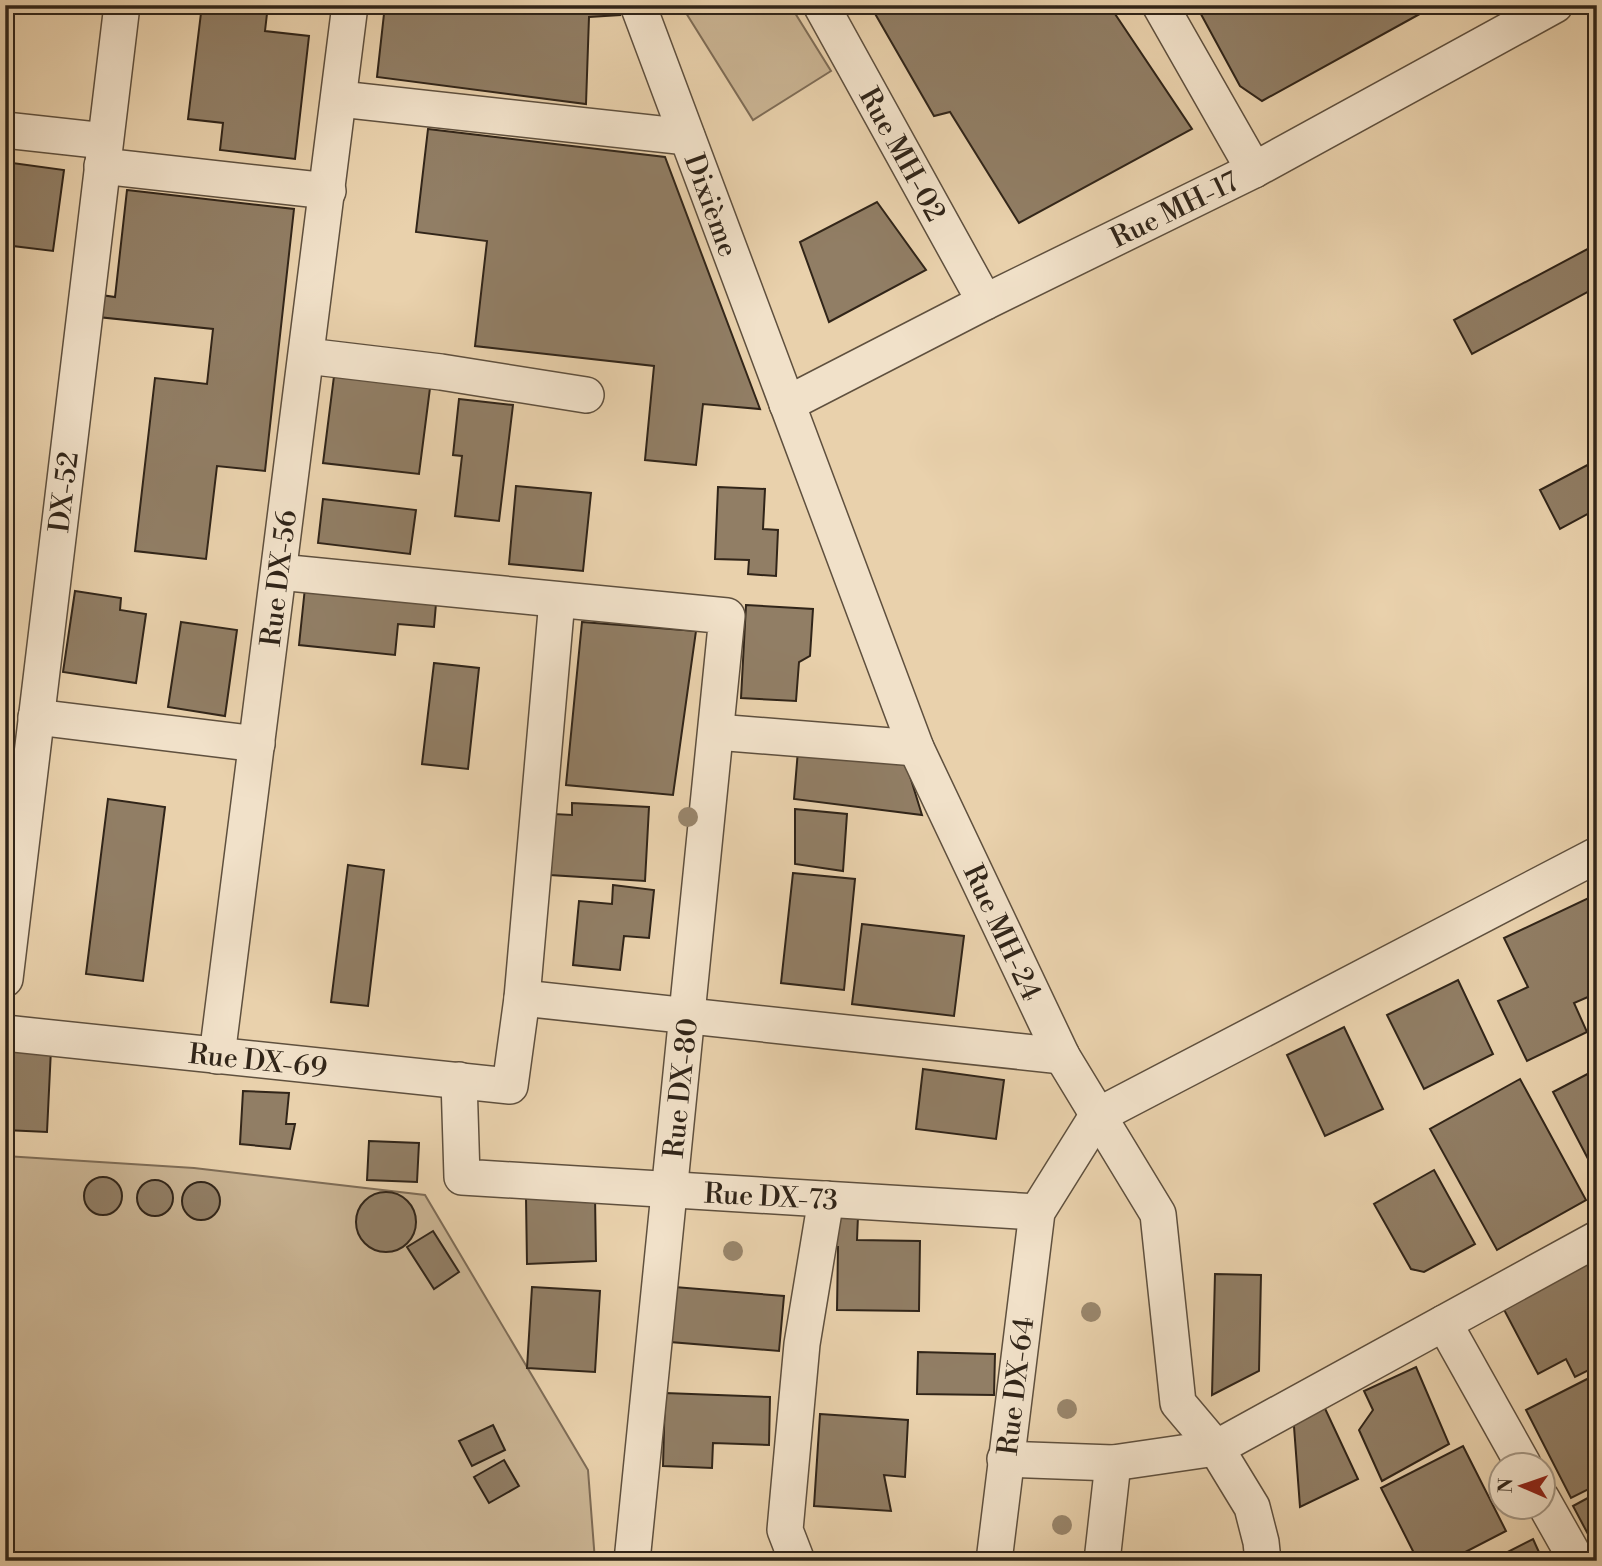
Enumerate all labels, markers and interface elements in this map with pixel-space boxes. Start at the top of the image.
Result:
street label: Rue MH-02 [851,82,953,228]
street label: Dixième [676,149,745,262]
street label: Rue MH-17 [1105,164,1244,256]
street label: DX-52 [42,450,87,535]
street label: Rue DX-56 [254,508,305,649]
street label: Rue MH-24 [955,859,1048,1006]
street label: Rue DX-80 [657,1016,706,1160]
street label: Rue DX-69 [187,1037,329,1086]
street label: Rue DX-73 [703,1177,839,1218]
street label: Rue DX-64 [991,1315,1042,1457]
north arrow [1486,1450,1556,1520]
text: N [1494,1478,1518,1493]

